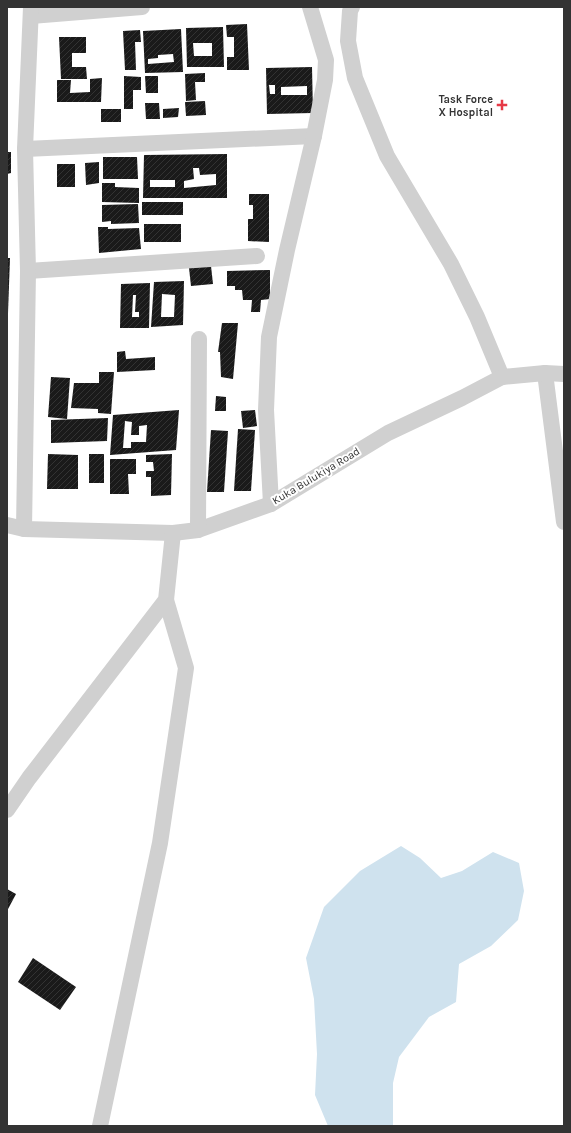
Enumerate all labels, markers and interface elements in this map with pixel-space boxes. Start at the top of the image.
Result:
place label: Task Force X Hospital [438,93,493,119]
marker: Task Force X Hospital [496,99,508,111]
street label: Kuka Bulukiya Road [270,445,362,507]

